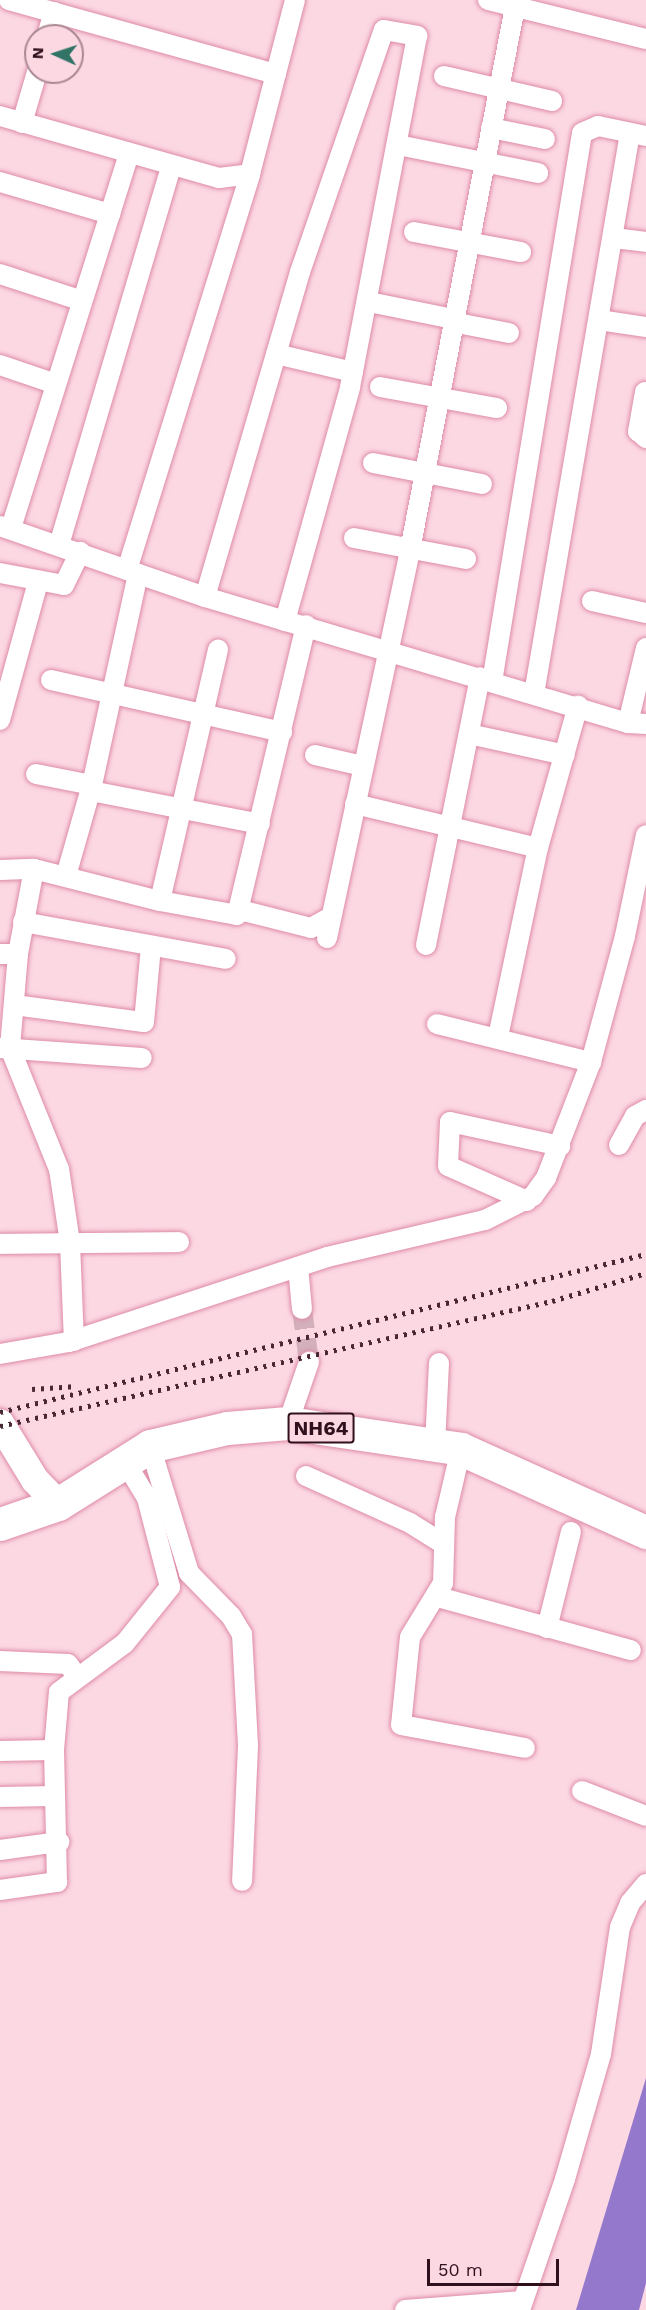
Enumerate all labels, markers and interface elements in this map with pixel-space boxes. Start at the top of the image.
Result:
north arrow [24,24,84,84]
text: N [28,47,47,60]
road number: NH64 [286,1411,356,1445]
scale bar [430,2247,562,2285]
text: 50 m [438,2259,483,2280]

